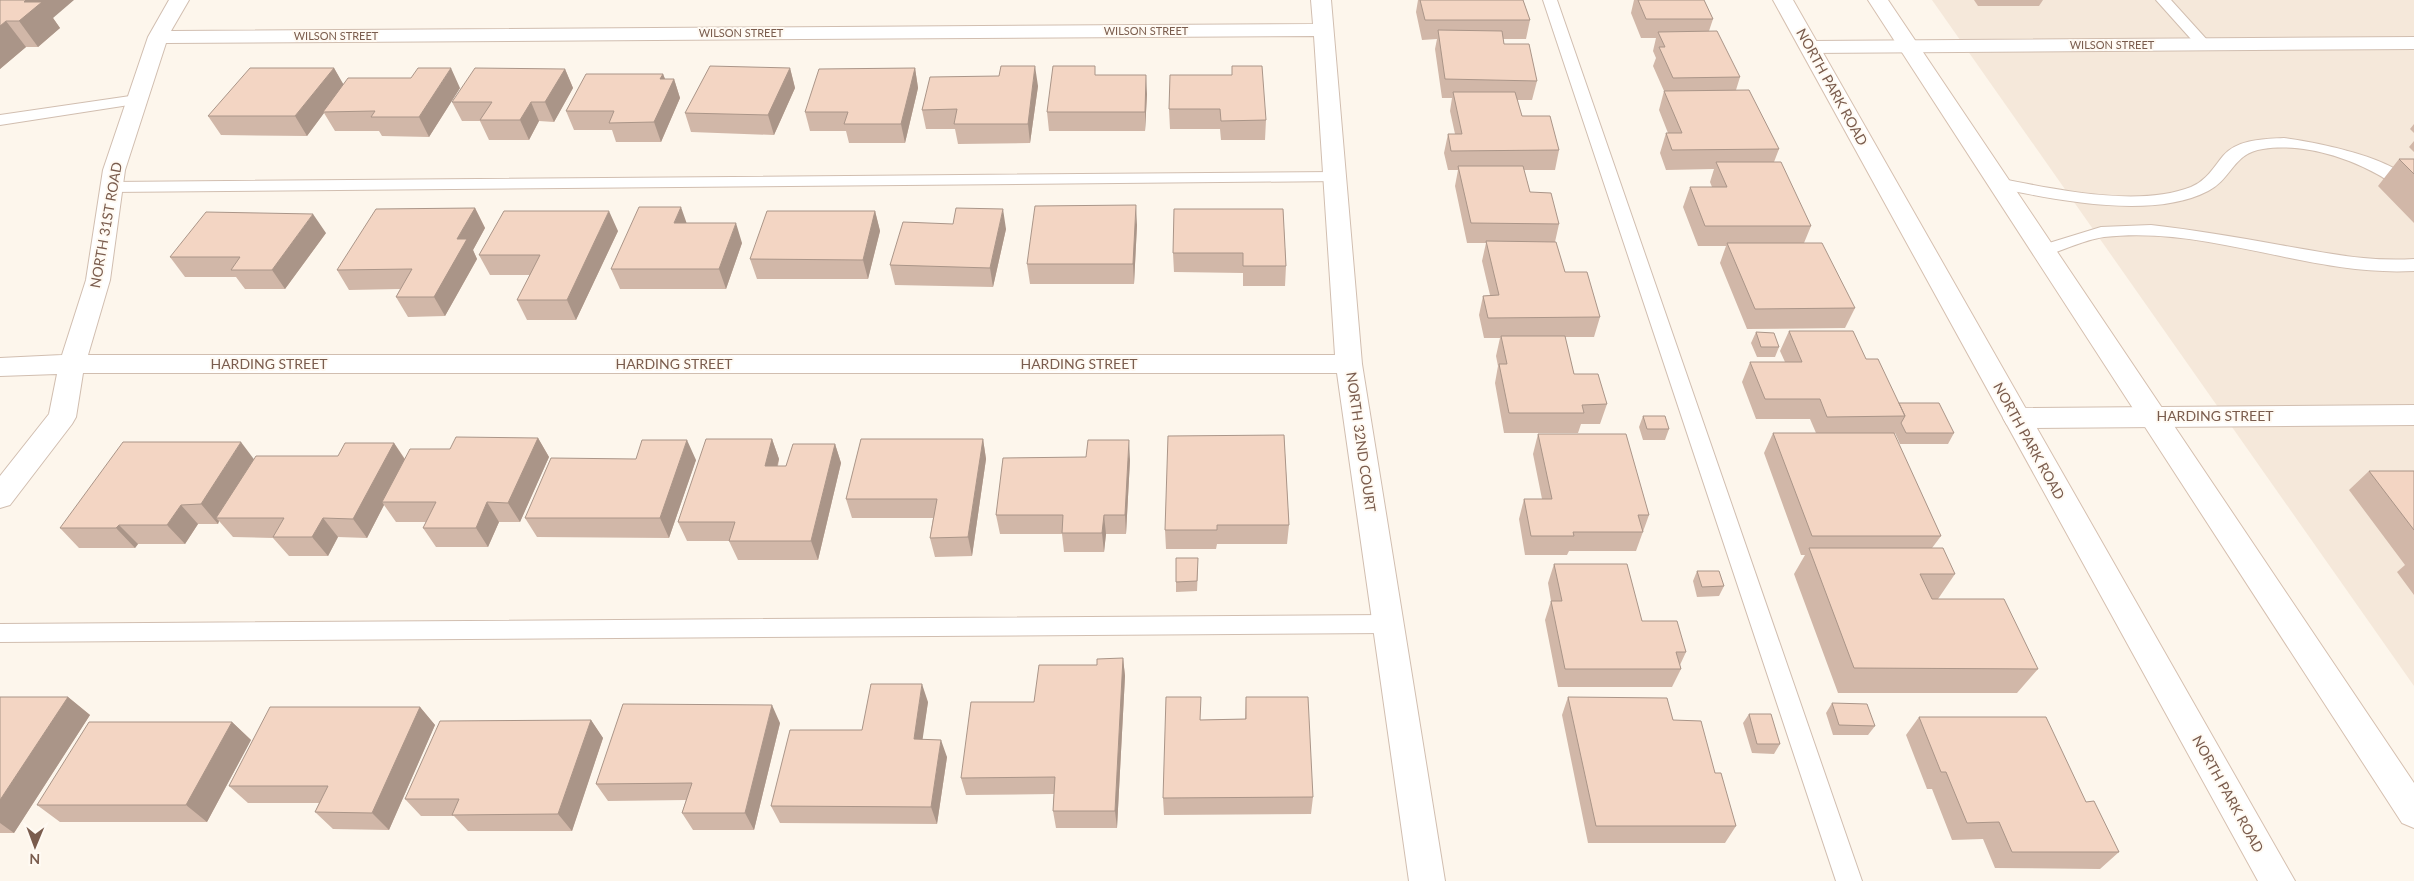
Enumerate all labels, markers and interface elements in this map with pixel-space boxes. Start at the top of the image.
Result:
street label: WILSON STREET [1104,24,1189,37]
street label: NORTH PARK ROAD [1793,25,1872,148]
street label: WILSON STREET [699,26,784,39]
street label: WILSON STREET [294,29,379,42]
street label: WILSON STREET [2070,38,2155,51]
street label: NORTH 31ST ROAD [86,160,125,289]
street label: HARDING STREET [210,355,328,372]
street label: HARDING STREET [615,355,733,372]
street label: HARDING STREET [1020,355,1138,372]
street label: NORTH 32ND COURT [1343,371,1380,514]
street label: NORTH PARK ROAD [1990,379,2069,502]
street label: HARDING STREET [2156,407,2274,424]
street label: NORTH PARK ROAD [2189,732,2268,855]
north arrow [10,821,60,871]
text: N [29,851,40,868]

